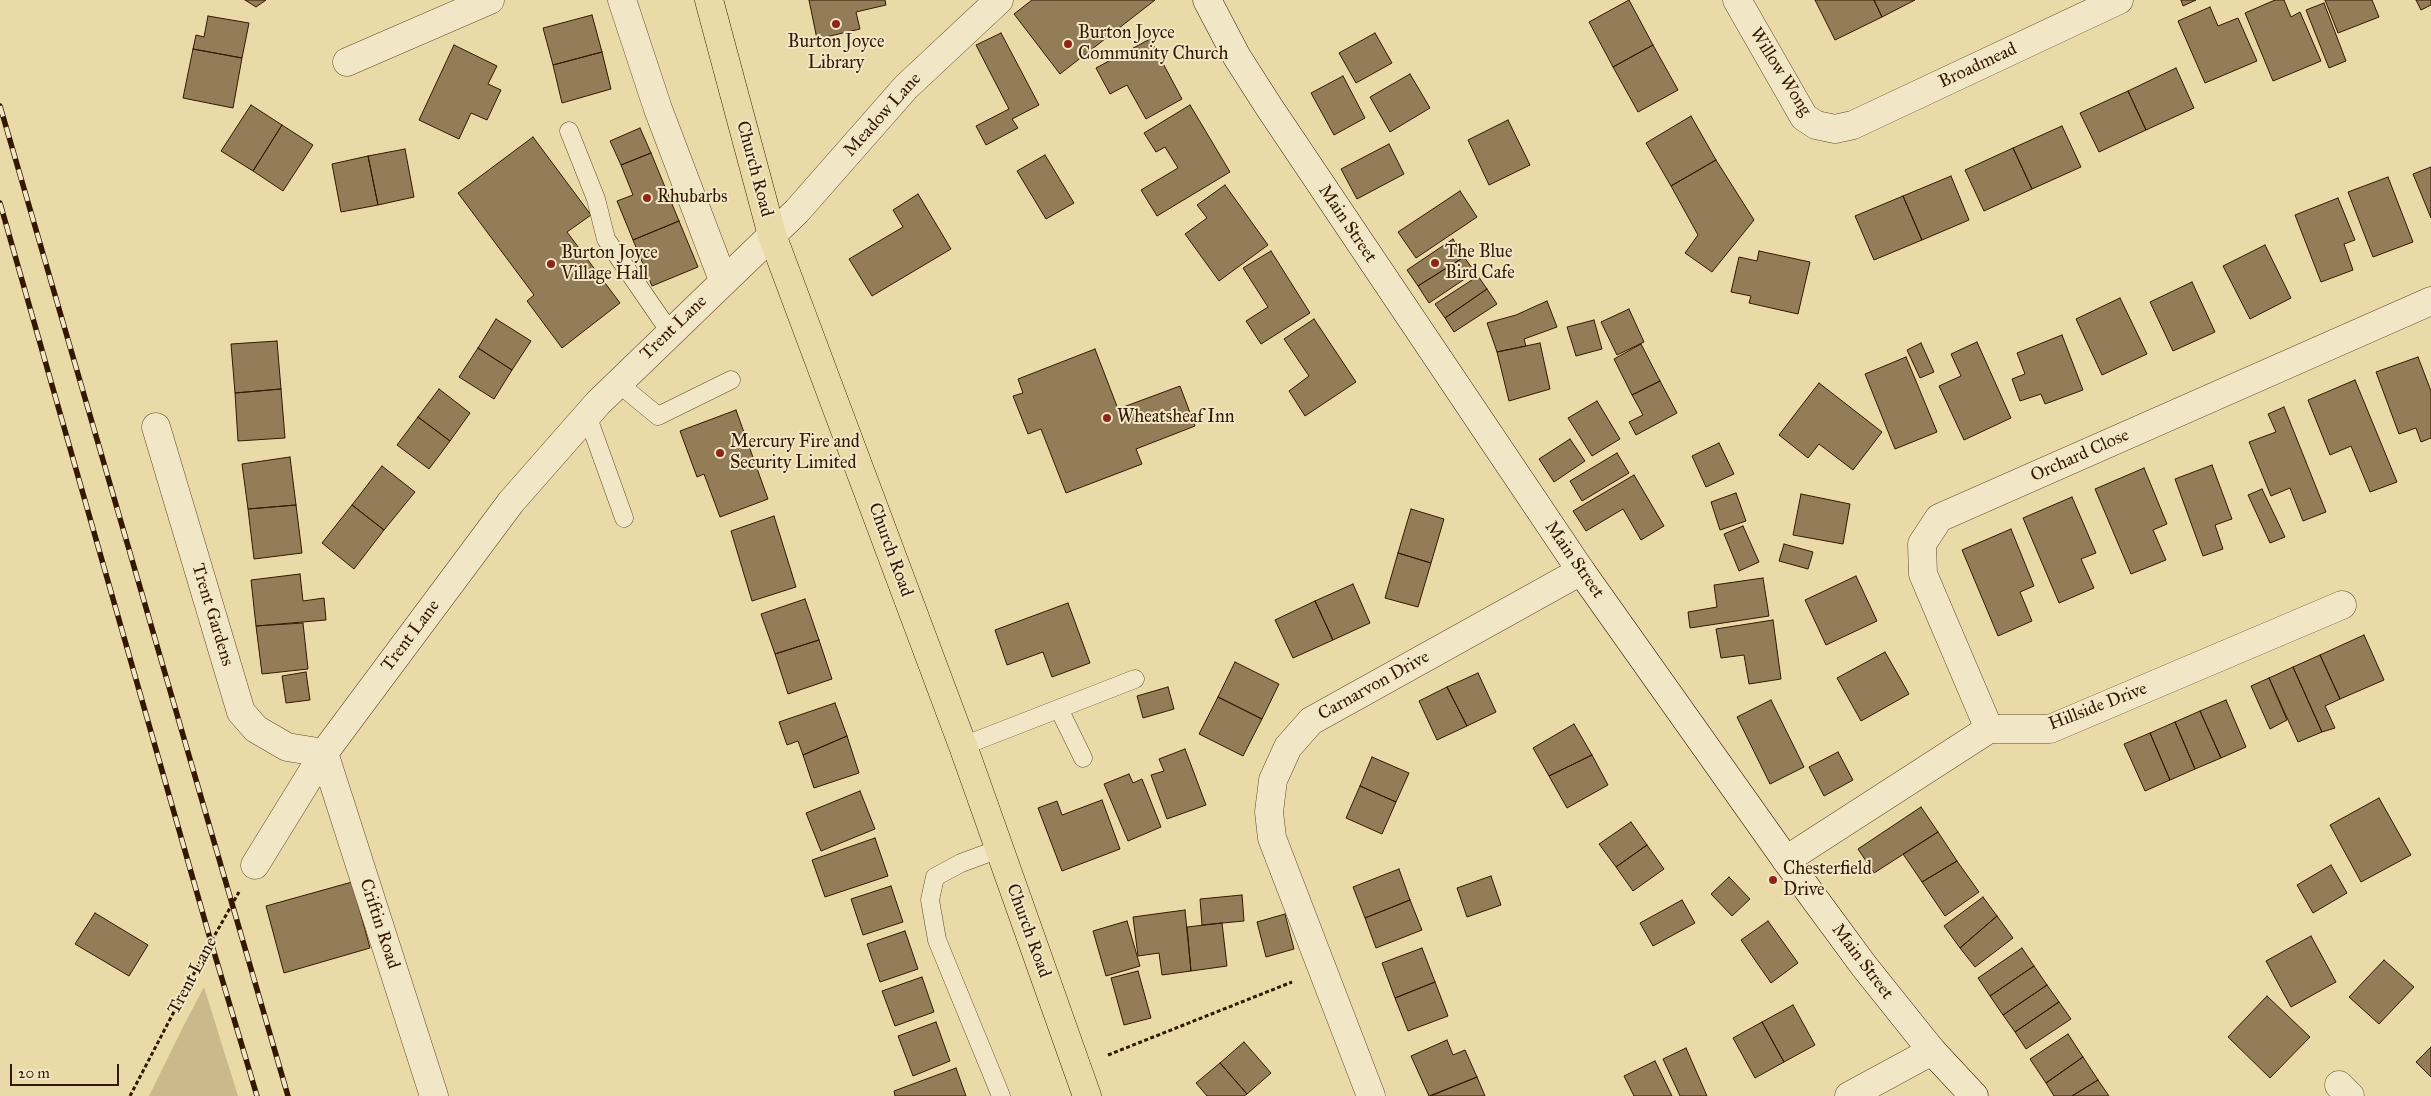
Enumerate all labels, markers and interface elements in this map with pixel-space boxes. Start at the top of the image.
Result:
marker: Burton Joyce Library [830,18,842,30]
place label: Burton Joyce Community Church [1078,23,1228,66]
street label: Willow Wong [1744,24,1816,120]
place label: Burton Joyce Library [788,32,884,74]
marker: Burton Joyce Community Church [1062,38,1074,50]
street label: Broadmead [1936,39,2020,93]
street label: Meadow Lane [840,69,926,161]
street label: Church Road [731,119,777,219]
street label: Main Street [1313,181,1381,267]
place label: Rhubarbs [657,187,728,209]
marker: Rhubarbs [641,192,653,204]
place label: The Blue Bird Cafe [1445,242,1515,284]
place label: Burton Joyce Village Hall [561,243,658,286]
marker: The Blue Bird Cafe [1429,257,1441,269]
marker: Burton Joyce Village Hall [545,258,557,270]
street label: Trent Lane [636,291,712,365]
place label: Wheatsheaf Inn [1117,407,1234,429]
marker: Wheatsheaf Inn [1101,412,1113,424]
street label: Orchard Close [2027,425,2133,487]
place label: Mercury Fire and Security Limited [730,432,860,474]
marker: Mercury Fire and Security Limited [714,447,726,459]
street label: Church Road [863,500,917,600]
street label: Main Street [1540,517,1608,603]
street label: Trent Gardens [186,561,238,669]
street label: Trent Lane [377,596,445,676]
street label: Carnarvon Drive [1315,647,1433,725]
street label: Hillside Drive [2046,678,2150,736]
place label: Chesterfield Drive [1783,859,1872,902]
marker: Chesterfield Drive [1767,874,1779,886]
street label: Criftin Road [354,876,404,972]
street label: Church Road [1001,881,1055,981]
street label: Main Street [1826,920,1898,1004]
street label: Trent Lane [164,934,222,1018]
scale bar [12,1054,121,1086]
text: 20 m [18,1064,50,1082]

